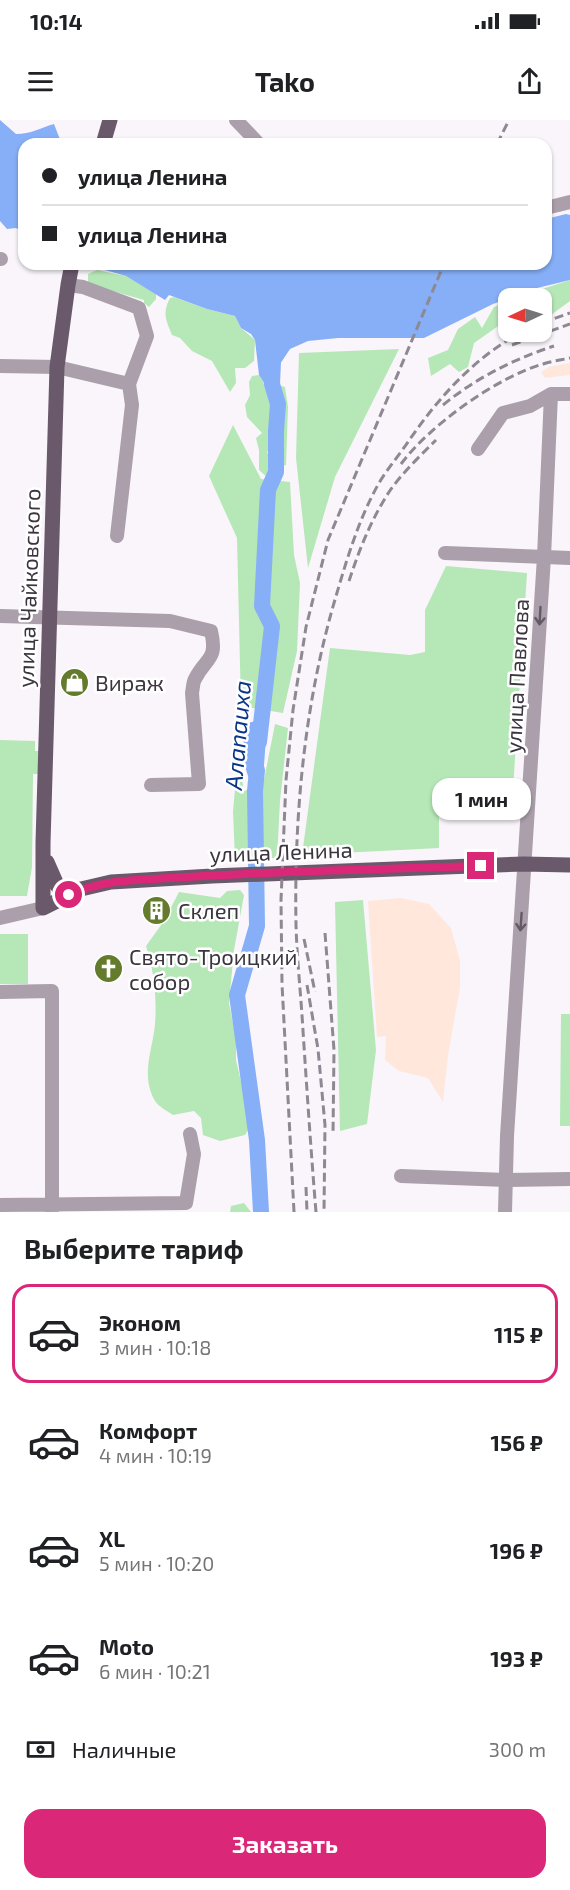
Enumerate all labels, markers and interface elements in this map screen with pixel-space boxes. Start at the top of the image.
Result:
text: 10:14 [30,8,83,34]
icon: menu [24,65,57,98]
text: Tako [255,65,315,97]
icon: share [513,65,546,98]
text: улица Ленина [78,163,227,189]
text: улица Ленина [78,221,227,247]
north arrow [498,288,552,342]
map controls [498,288,552,342]
street label: улица Чайковского [12,488,45,688]
street label: улица Павлова [499,598,534,754]
one-way arrow [535,605,546,625]
shop icon: Вираж [58,666,90,698]
place label: Вираж [95,669,164,695]
water label: Алапаиха [218,679,256,792]
callout: 1 мин [432,779,530,821]
text: 1 мин [455,787,508,811]
street label: улица Ленина [209,836,353,867]
route end [467,852,494,879]
route start [55,881,82,908]
building icon: Склеп [141,894,173,926]
place label: Склеп [178,897,239,923]
one-way arrow [515,912,526,932]
place label: Свято-Троицкий собор [129,943,297,994]
church icon: Свято-Троицкий собор [92,953,124,985]
text: Выберите тариф [24,1232,244,1264]
icon: car [27,1307,81,1361]
text: Эконом [99,1309,181,1335]
text: 115 ₽ [494,1321,543,1347]
text: 3 мин · 10:18 [99,1335,211,1359]
icon: car [27,1415,81,1469]
text: Комфорт [99,1417,197,1443]
text: 156 ₽ [491,1429,543,1455]
text: 4 мин · 10:19 [99,1443,212,1467]
icon: car [27,1523,81,1577]
text: XL [99,1525,125,1551]
text: 196 ₽ [490,1537,543,1563]
text: 5 мин · 10:20 [99,1551,214,1575]
icon: car [27,1631,81,1685]
text: Moto [99,1633,154,1659]
text: 193 ₽ [490,1645,543,1671]
text: 6 мин · 10:21 [99,1659,211,1683]
icon: cash [24,1733,57,1766]
text: Наличные [72,1736,176,1762]
text: 300 m [489,1737,546,1761]
button: Заказать [24,1809,546,1878]

